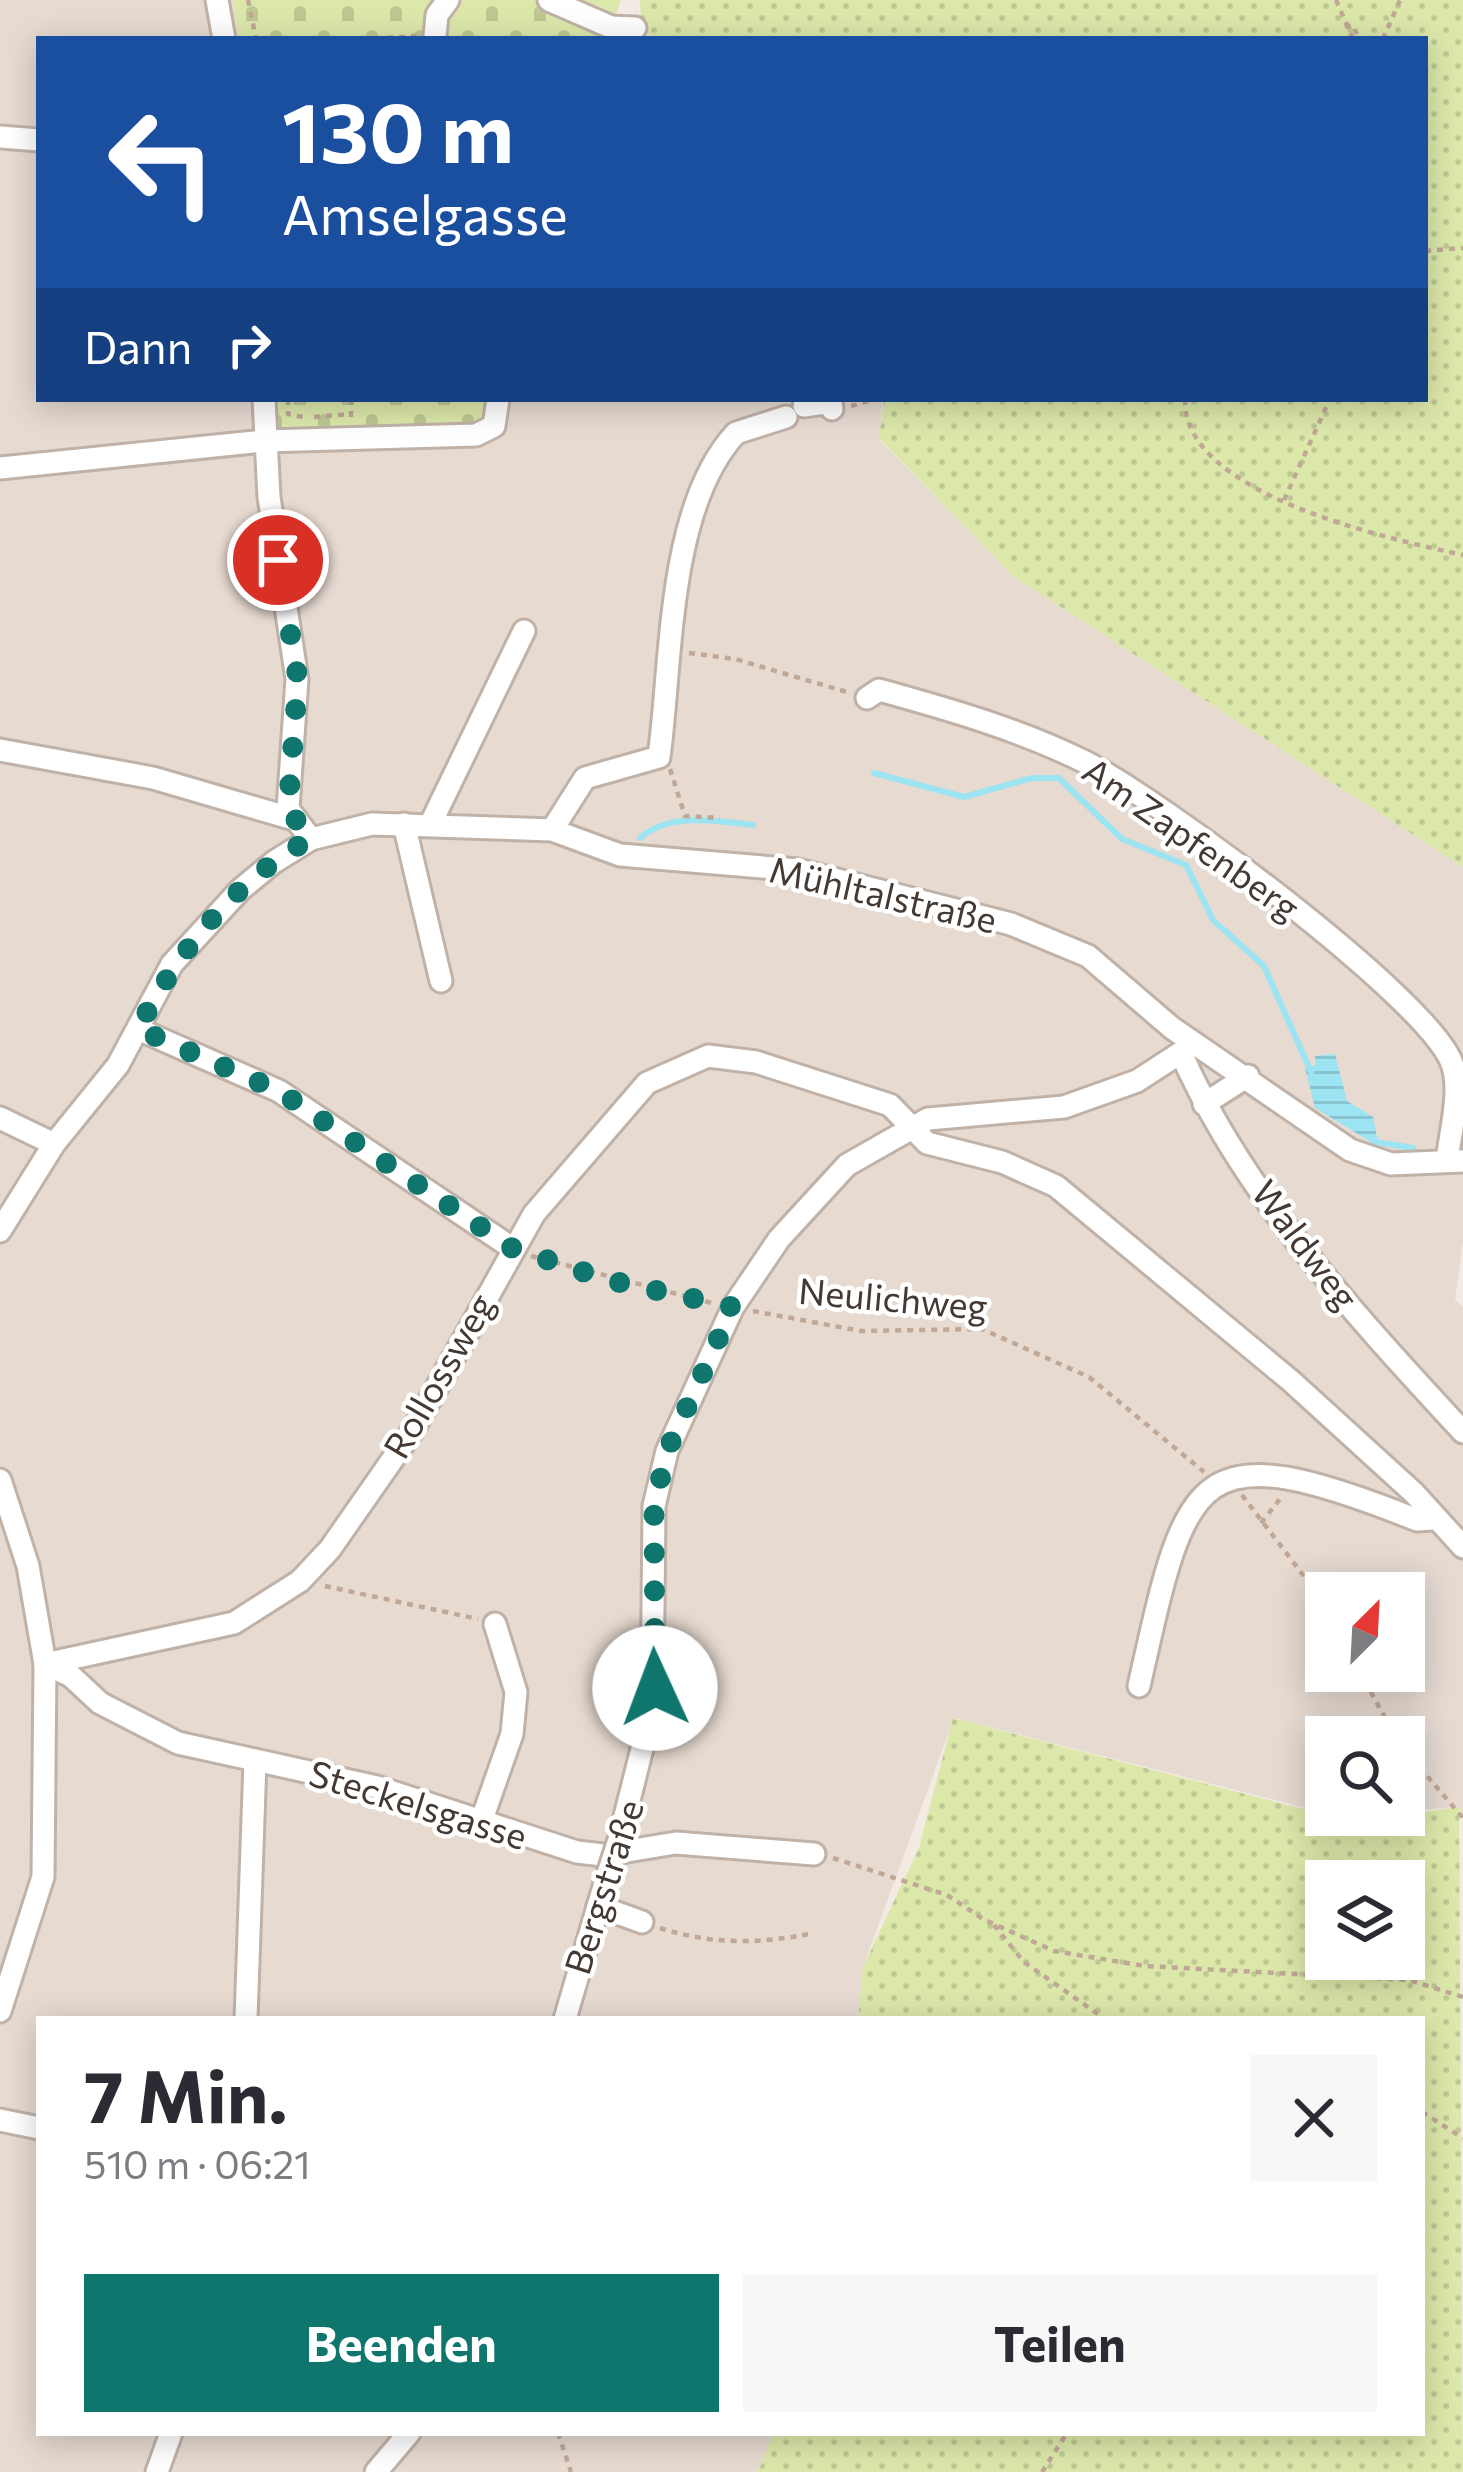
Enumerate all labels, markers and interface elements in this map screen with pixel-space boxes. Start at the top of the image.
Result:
text: 130 m [282,78,514,180]
icon: left [84,84,240,240]
text: Amselgasse [282,180,568,246]
icon: right [216,312,282,378]
text: Dann [84,318,192,373]
pin [227,509,329,611]
icon: arrive [245,527,311,593]
street label: Am Zapfenberg [1075,746,1309,928]
street label: Mühltalstraße [766,846,1001,941]
street label: Waldweg [1244,1171,1369,1317]
street label: Neulichweg [797,1267,989,1327]
street label: Rollossweg [372,1285,502,1465]
north arrow [1305,1572,1425,1692]
map controls [1305,1572,1425,1980]
position arrow [592,1625,718,1751]
button: search [1305,1716,1425,1836]
street label: Steckelsgasse [305,1749,533,1857]
street label: Bergstraße [553,1794,651,1979]
button: layers [1305,1860,1425,1980]
text: 7 Min. [84,2050,287,2138]
button: close [1251,2055,1377,2181]
text: 510 m · 06:21 [84,2139,311,2187]
button: Beenden [84,2274,719,2412]
button: Teilen [743,2274,1377,2412]

